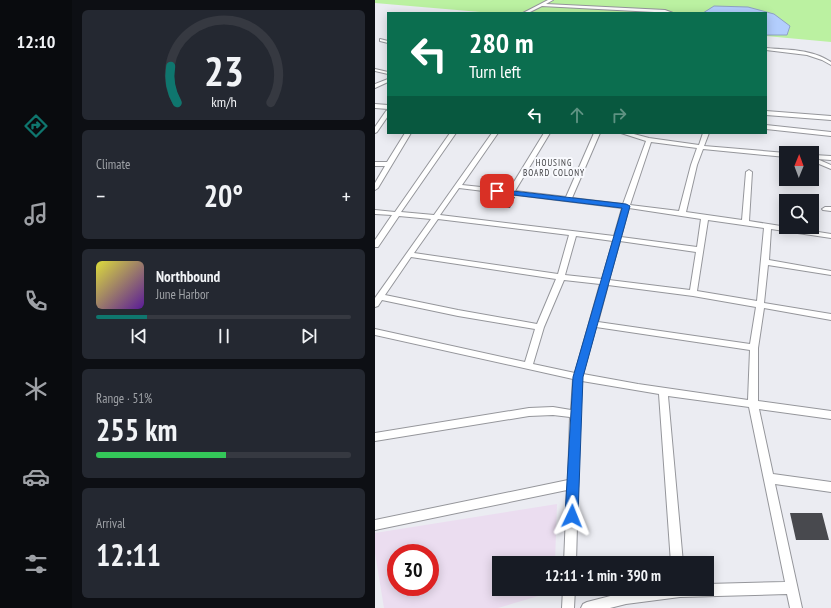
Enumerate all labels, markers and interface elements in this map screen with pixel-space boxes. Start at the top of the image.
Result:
text: 280 m [469,24,533,61]
icon: left [403,28,455,80]
text: 12:10 [17,30,55,53]
text: 23 [204,44,243,97]
text: Turn left [469,60,521,83]
text: km/h [211,91,236,110]
icon: left [524,104,546,126]
icon: ahead [566,104,588,126]
icon: right [608,104,630,126]
icon: directions [22,112,50,140]
north arrow [779,146,819,186]
map controls [779,146,819,234]
text: Climate [96,156,130,173]
district label: HOUSING BOARD COLONY [523,157,585,178]
pin [480,174,514,208]
text: 20° [204,176,243,215]
icon: arrive [486,180,508,202]
text: − [96,182,105,210]
text: + [342,182,351,210]
button: search [779,194,819,234]
icon: music [22,200,50,228]
text: Northbound [156,267,220,286]
text: June Harbor [156,286,209,303]
icon: phone [22,287,50,315]
icon: previous [128,325,150,347]
icon: pause [213,325,235,347]
icon: next [298,325,320,347]
icon: climate [22,375,50,403]
text: Range · 51% [96,390,152,407]
text: 255 km [96,410,177,449]
icon: car [22,463,50,491]
position arrow [551,495,593,537]
text: Arrival [96,515,125,532]
text: 12:11 [96,535,161,574]
speed limit sign: 30 [387,544,439,596]
icon: filters [22,550,50,578]
text: 12:11 · 1 min · 390 m [545,566,661,585]

